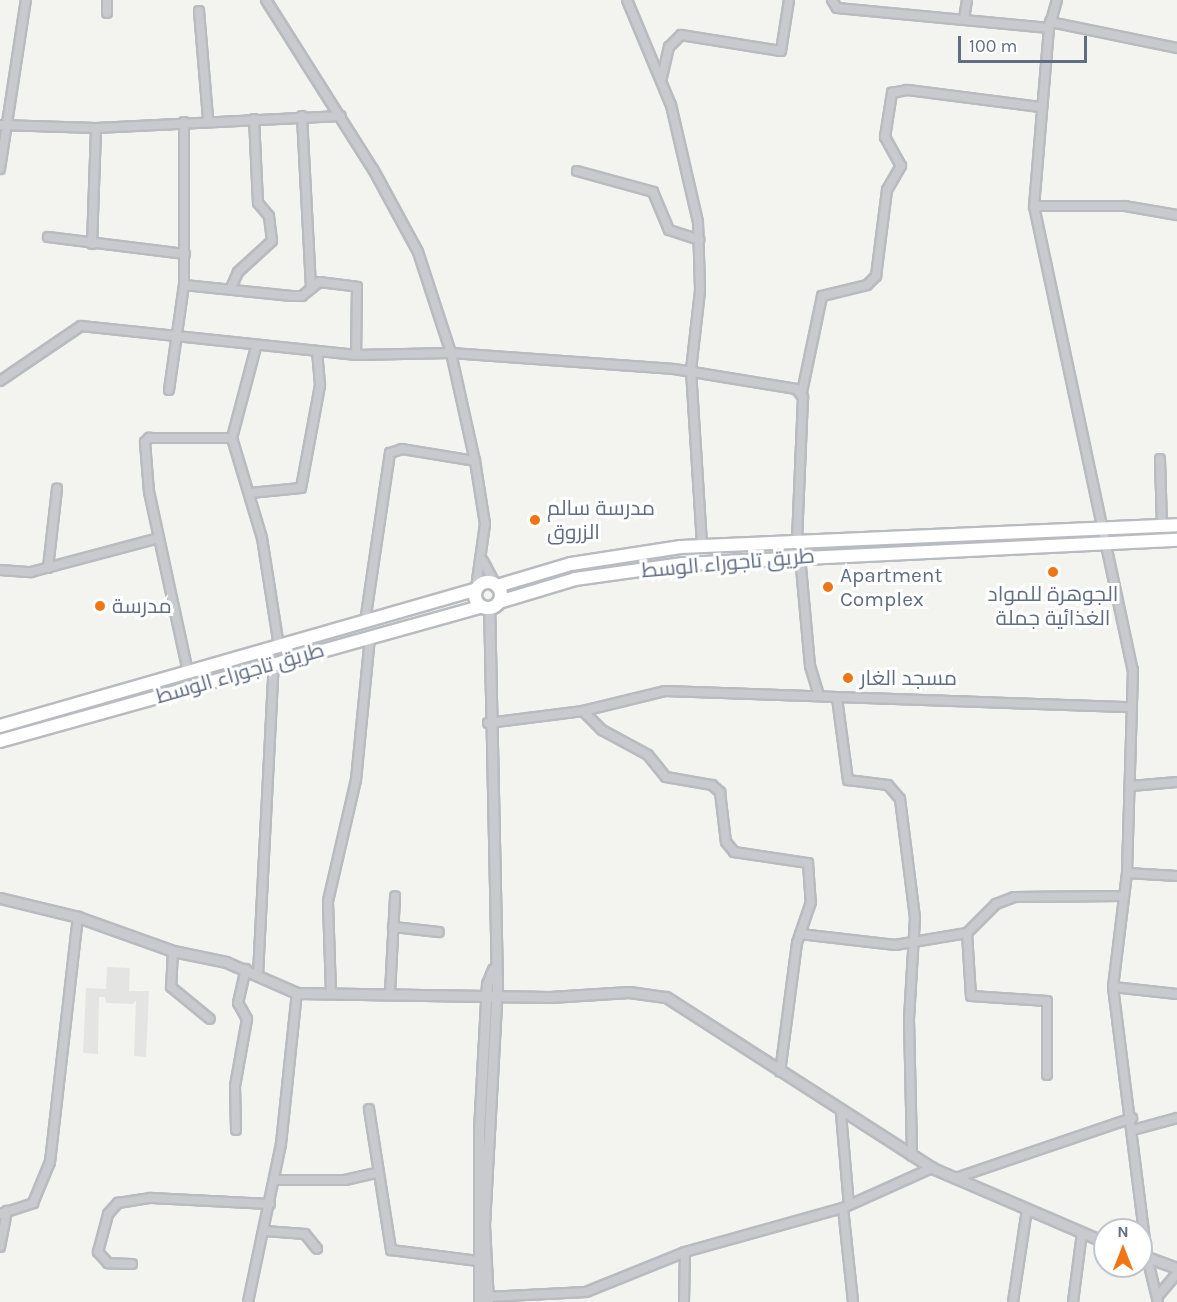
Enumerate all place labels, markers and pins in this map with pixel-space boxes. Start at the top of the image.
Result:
place label: مدرسة سالم الزروق [547,495,655,545]
marker: مدرسة سالم الزروق [528,513,542,527]
place label: Apartment Complex [840,562,942,612]
marker: الجوهرة للمواد الغذائية جملة [1046,565,1060,579]
marker: Apartment Complex [821,580,835,594]
place label: الجوهرة للمواد الغذائية جملة [988,581,1118,631]
place label: مدرسة [112,593,172,619]
marker: مدرسة [93,599,107,613]
place label: مسجد الغار [860,665,957,691]
marker: مسجد الغار [841,671,855,685]

